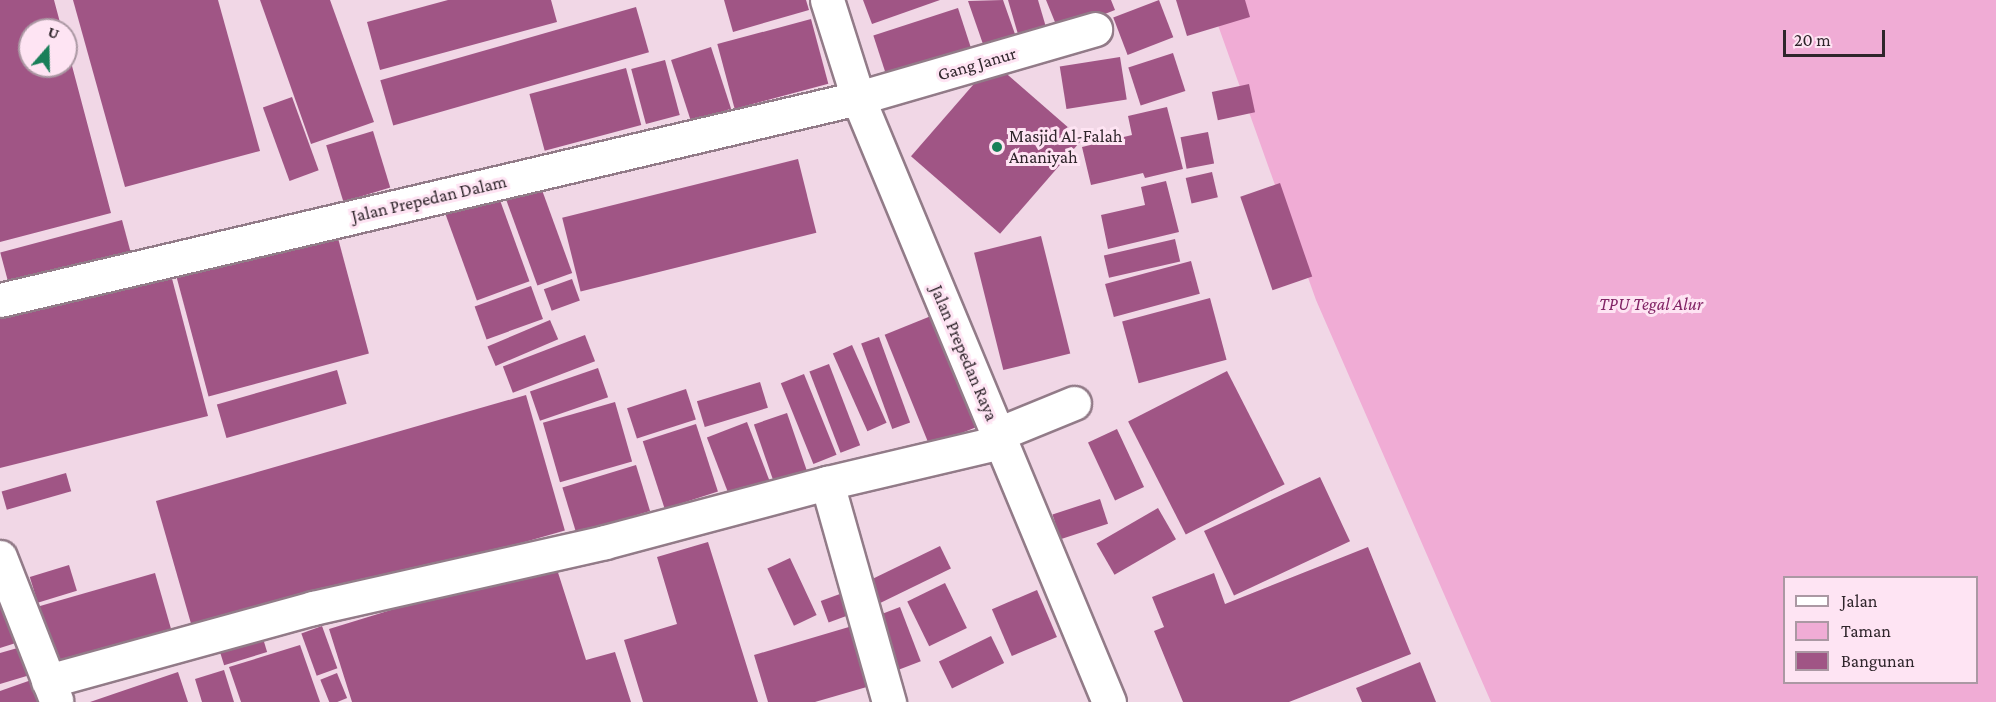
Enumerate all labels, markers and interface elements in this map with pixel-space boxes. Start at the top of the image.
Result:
north arrow [18,18,78,78]
scale bar [1786,18,1888,56]
text: U [46,23,62,42]
text: 20 m [1794,30,1831,50]
street label: Gang Janur [935,42,1019,86]
place label: Masjid Al-Falah Ananiyah [1009,126,1122,168]
marker: Masjid Al-Falah Ananiyah [990,140,1004,154]
street label: Jalan Prepedan Dalam [349,171,509,227]
street label: Jalan Prepedan Raya [926,282,1002,424]
park label: TPU Tegal Alur [1599,293,1703,315]
legend [1783,576,1978,684]
text: Jalan [1841,591,1877,611]
text: Taman [1841,621,1891,641]
text: Bangunan [1841,651,1915,671]

